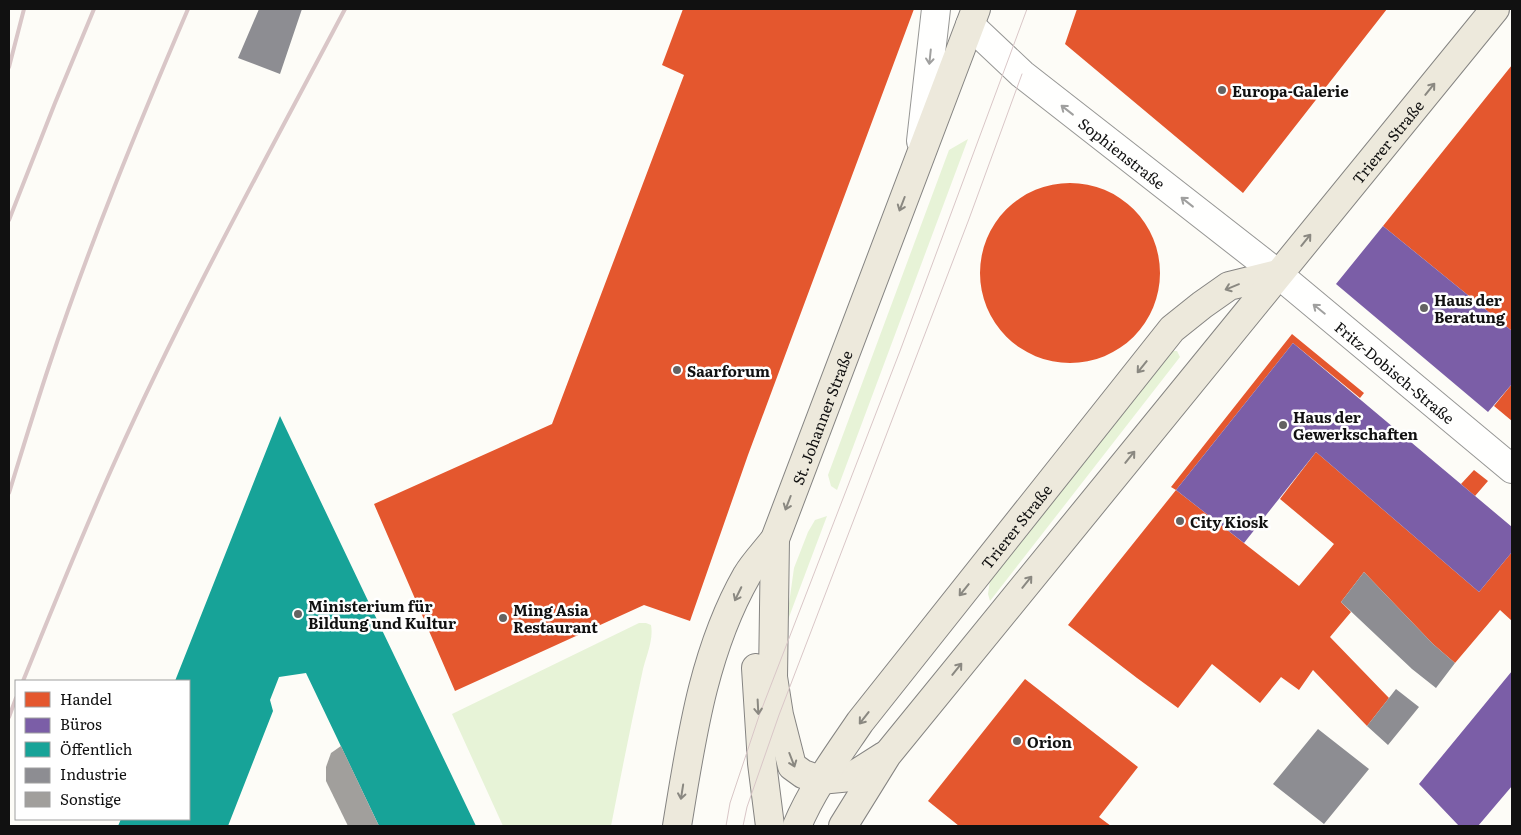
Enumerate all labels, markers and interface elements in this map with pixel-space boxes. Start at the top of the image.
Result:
one-way arrow [925,49,935,65]
place label: Europa-Galerie [1232,79,1349,102]
one-way arrow [1425,83,1436,96]
marker: Europa-Galerie [1216,84,1228,96]
street label: Trierer Straße [1346,94,1429,189]
one-way arrow [1060,105,1074,115]
street label: Sophienstraße [1074,111,1171,194]
one-way arrow [897,196,906,211]
one-way arrow [1181,197,1194,208]
one-way arrow [1301,234,1312,247]
one-way arrow [1225,283,1240,292]
place label: Haus der Beratung [1434,288,1506,328]
marker: Haus der Beratung [1418,302,1430,314]
one-way arrow [1313,303,1326,314]
street label: Fritz-Dobisch-Straße [1330,315,1460,429]
street label: St. Johanner Straße [785,346,857,488]
place label: Saarforum [687,359,770,382]
one-way arrow [1136,360,1147,373]
marker: Saarforum [671,364,683,376]
place label: Haus der Gewerkschaften [1293,405,1419,445]
marker: Haus der Gewerkschaften [1277,419,1289,431]
one-way arrow [1124,450,1135,463]
street label: Trierer Straße [975,478,1057,573]
one-way arrow [783,495,792,510]
place label: City Kiosk [1190,510,1269,533]
marker: City Kiosk [1174,515,1186,527]
one-way arrow [1022,576,1033,589]
one-way arrow [958,583,969,596]
one-way arrow [733,586,742,601]
place label: Ministerium für Bildung und Kultur [308,594,456,634]
place label: Ming Asia Restaurant [513,598,598,638]
marker: Ministerium für Bildung und Kultur [292,608,304,620]
marker: Ming Asia Restaurant [497,612,509,624]
one-way arrow [952,662,963,675]
legend [15,680,190,820]
text: Handel [60,687,112,710]
one-way arrow [754,699,763,715]
one-way arrow [858,711,869,724]
text: Büros [60,712,102,735]
place label: Orion [1027,730,1072,753]
marker: Orion [1011,735,1023,747]
text: Öffentlich [60,737,133,760]
one-way arrow [788,752,797,767]
text: Industrie [60,762,127,785]
one-way arrow [677,783,687,799]
text: Sonstige [60,787,121,810]

